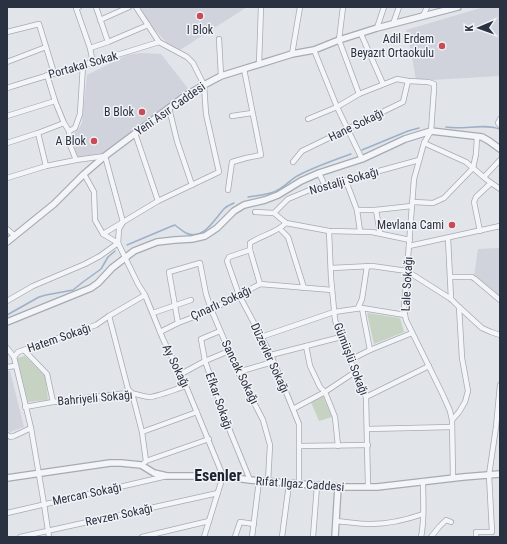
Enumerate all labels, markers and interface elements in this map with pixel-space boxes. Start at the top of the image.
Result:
north arrow [459,8,499,48]
marker: I Blok [195,11,205,21]
place label: I Blok [187,23,214,37]
text: K [463,24,476,32]
place label: Adil Erdem Beyazıt Ortaokulu [351,32,434,60]
marker: Adil Erdem Beyazıt Ortaokulu [437,41,447,51]
street label: Portakal Sokak [47,48,120,82]
street label: Yeni Asır Caddesi [132,80,208,138]
place label: B Blok [104,105,135,119]
street label: Hane Sokağı [326,106,386,144]
marker: B Blok [137,107,147,117]
place label: A Blok [56,134,87,148]
marker: A Blok [89,136,99,146]
street label: Nostalji Sokağı [308,164,380,198]
place label: Mevlana Cami [377,218,444,232]
marker: Mevlana Cami [447,220,457,230]
street label: Lale Sokağı [399,256,415,312]
street label: Çınarlı Sokağı [188,283,254,323]
street label: Hatem Sokağı [25,321,93,355]
street label: Düzevler Sokağı [248,321,292,395]
street label: Gümüşlü Sokağı [331,321,371,397]
street label: Sancak Sokağı [218,338,262,406]
street label: Ay Sokağı [160,342,192,390]
street label: Efkar Sokağı [203,371,235,431]
street label: Bahriyeli Sokağı [57,388,133,408]
district label: Esenler [194,466,242,485]
street label: Rıfat Ilgaz Caddesi [255,474,345,494]
street label: Mercan Sokağı [51,480,123,508]
street label: Revzen Sokağı [84,501,154,529]

